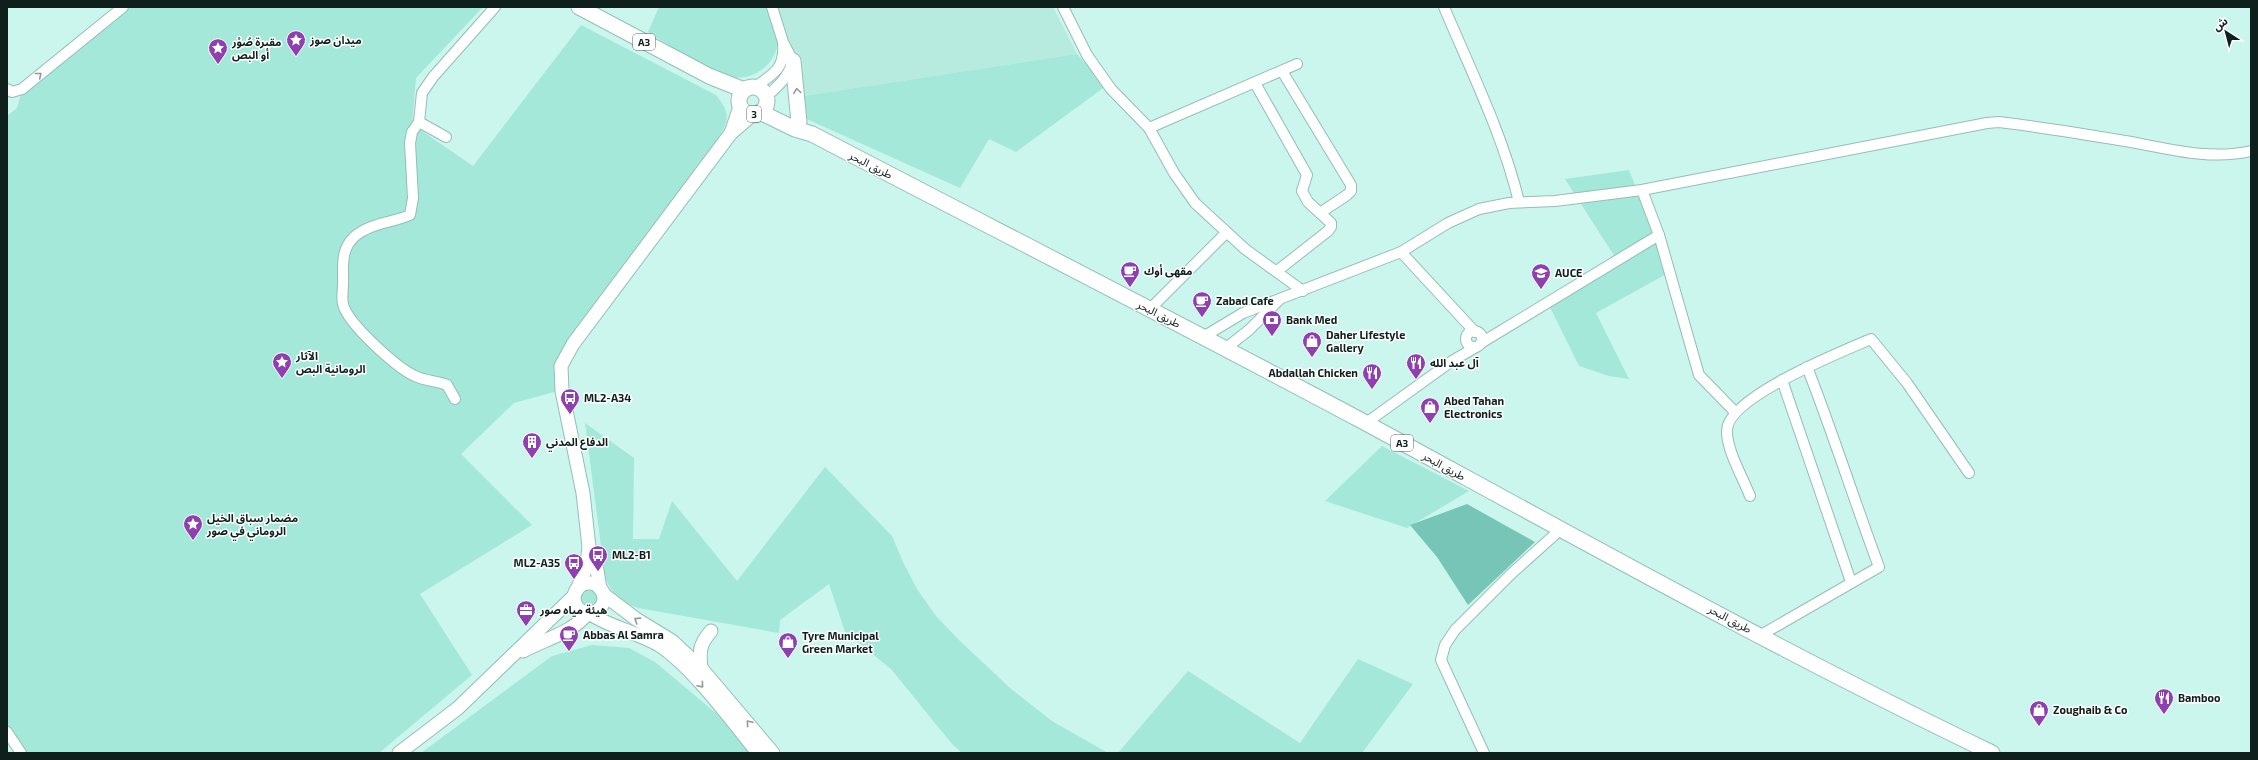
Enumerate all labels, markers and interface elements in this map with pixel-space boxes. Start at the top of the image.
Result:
north arrow [2206,12,2246,52]
text: ش [2210,14,2230,34]
place icon: ميدان صوز [285,29,307,57]
place label: ميدان صوز [309,33,362,47]
road number: A3 [633,34,655,50]
place label: مقبرة صُوْر أو البص [231,35,282,62]
place icon: مقبرة صُوْر أو البص [207,37,229,65]
one-way arrow [35,73,42,80]
one-way arrow [793,88,802,94]
road number: 3 [747,106,761,122]
street label: طريق البحر [846,148,895,182]
cafe icon: مقهى أوك [1119,260,1141,288]
school or university icon: AUCE [1530,262,1552,290]
place label: مقهى أوك [1144,264,1192,278]
place label: AUCE [1555,266,1582,279]
cafe icon: Zabad Cafe [1191,290,1213,318]
place label: Zabad Cafe [1216,294,1274,307]
street label: طريق البحر [1134,297,1183,331]
bank icon: Bank Med [1261,309,1283,337]
place label: Bank Med [1286,313,1337,326]
place label: Daher Lifestyle Gallery [1326,328,1405,355]
shop icon: Daher Lifestyle Gallery [1301,330,1323,358]
place label: الآثار الرومانية البص [295,349,365,376]
place icon: الآثار الرومانية البص [271,351,293,379]
restaurant icon: آل عبد الله [1405,352,1427,380]
place label: آل عبد الله [1430,356,1479,370]
restaurant icon: Abdallah Chicken [1361,362,1383,390]
place label: Abdallah Chicken [1268,366,1358,379]
bus stop icon: ML2-A34 [559,387,581,415]
place label: ML2-A34 [584,391,631,404]
place label: Abed Tahan Electronics [1444,394,1504,420]
shop icon: Abed Tahan Electronics [1419,396,1441,424]
building icon: الدفاع المدني [521,431,543,459]
place label: الدفاع المدني [546,435,608,452]
road number: A3 [1391,435,1413,451]
street label: طريق البحر [1419,448,1468,483]
place label: مضمار سباق الخيل الروماني في صور [206,511,298,541]
place icon: مضمار سباق الخيل الروماني في صور [182,513,204,541]
bus stop icon: ML2-B1 [587,544,609,572]
place label: ML2-B1 [612,548,651,561]
bus stop icon: ML2-A35 [563,552,585,580]
place label: ML2-A35 [514,556,560,569]
office icon: هيئة مياه صور [515,599,537,627]
street label: طريق البحر [1705,601,1754,636]
place label: هيئة مياه صور [539,603,607,617]
one-way arrow [634,617,641,625]
cafe icon: Abbas Al Samra [558,624,580,652]
place label: Abbas Al Samra [583,628,664,641]
place label: Tyre Municipal Green Market [802,629,879,655]
shop icon: Tyre Municipal Green Market [777,631,799,659]
one-way arrow [696,680,703,687]
restaurant icon: Bamboo [2153,687,2175,715]
place label: Bamboo [2178,691,2221,704]
shop icon: Zoughaib & Co [2028,699,2050,727]
place label: Zoughaib & Co [2053,703,2128,716]
one-way arrow [746,720,753,727]

